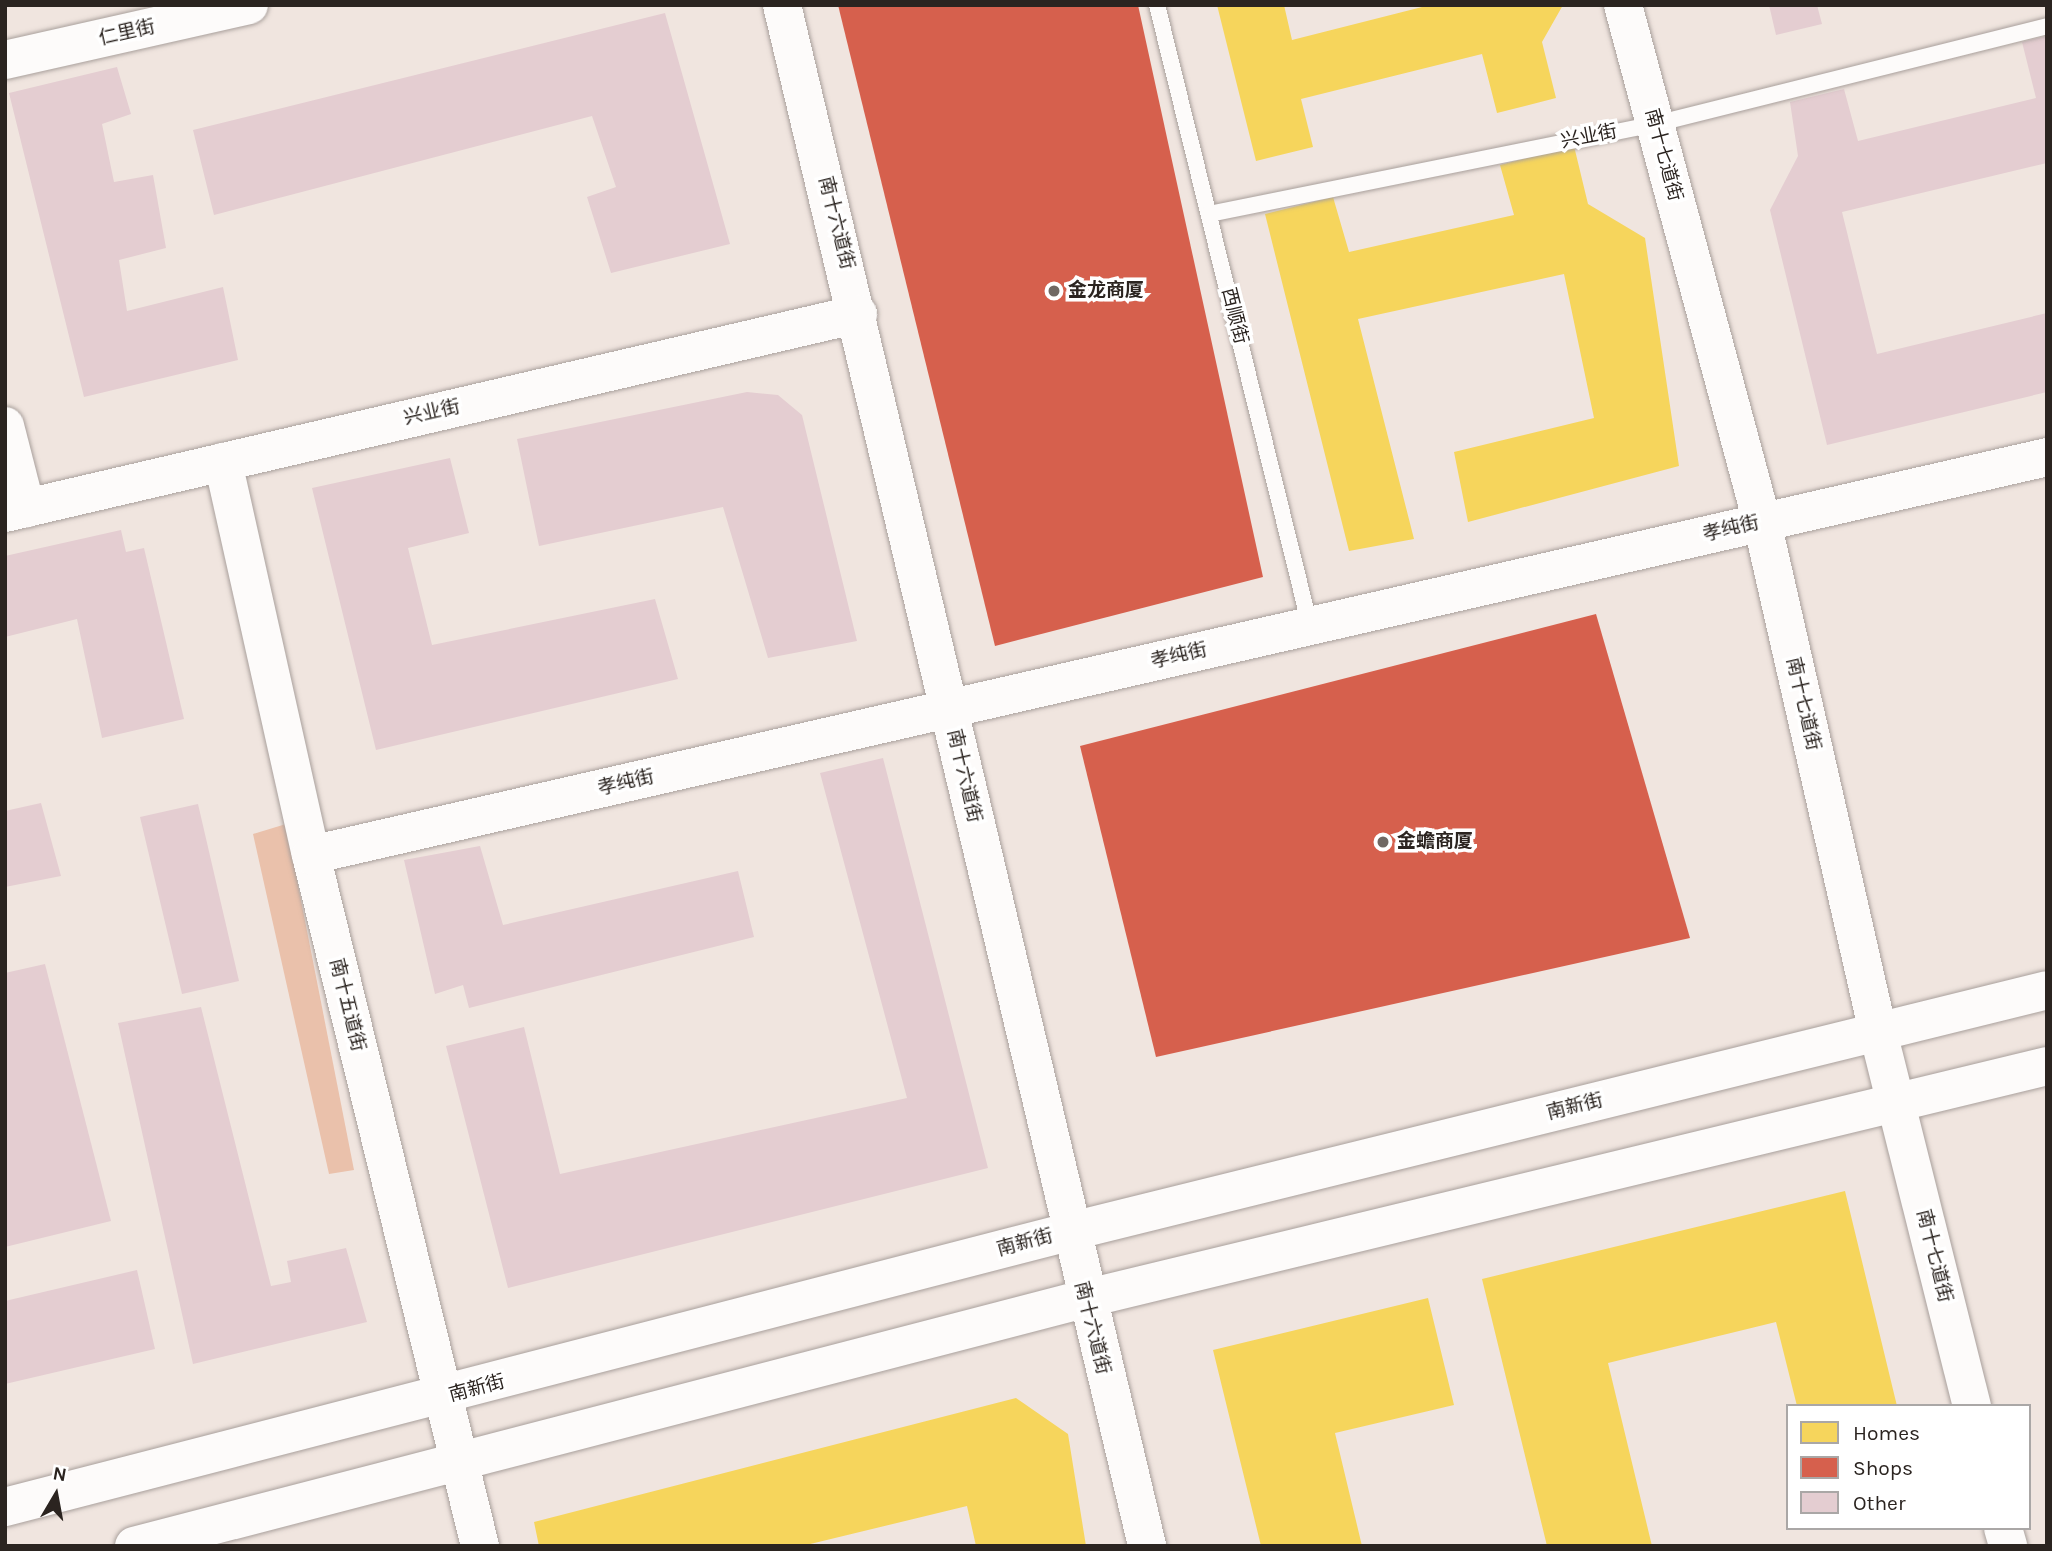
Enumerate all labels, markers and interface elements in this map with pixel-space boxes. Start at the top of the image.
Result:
street label: 仁里街 [97,15,157,51]
street label: 南十七道街 [1640,106,1686,204]
street label: 兴业街 [1559,120,1619,154]
street label: 南十六道街 [813,174,859,272]
place label: 金龙商厦 [1068,280,1144,302]
marker: 金龙商厦 [1046,283,1062,299]
street label: 西顺街 [1216,286,1252,346]
street label: 兴业街 [402,395,462,431]
street label: 孝纯街 [1701,511,1761,547]
street label: 孝纯街 [1149,638,1209,674]
street label: 南十七道街 [1781,655,1825,753]
street label: 南十六道街 [942,727,986,825]
street label: 孝纯街 [596,765,656,801]
place label: 金蟾商厦 [1397,831,1473,853]
marker: 金蟾商厦 [1375,834,1391,850]
street label: 南十五道街 [324,956,370,1054]
street label: 南新街 [1545,1089,1605,1125]
street label: 南十七道街 [1911,1207,1957,1305]
street label: 南新街 [995,1225,1055,1261]
street label: 南十六道街 [1069,1279,1115,1377]
street label: 南新街 [447,1371,507,1407]
legend [1786,1404,2031,1530]
text: Homes [1853,1421,1920,1445]
text: Shops [1853,1456,1913,1480]
north arrow [21,1460,91,1530]
text: N [51,1462,68,1486]
text: Other [1853,1491,1906,1515]

